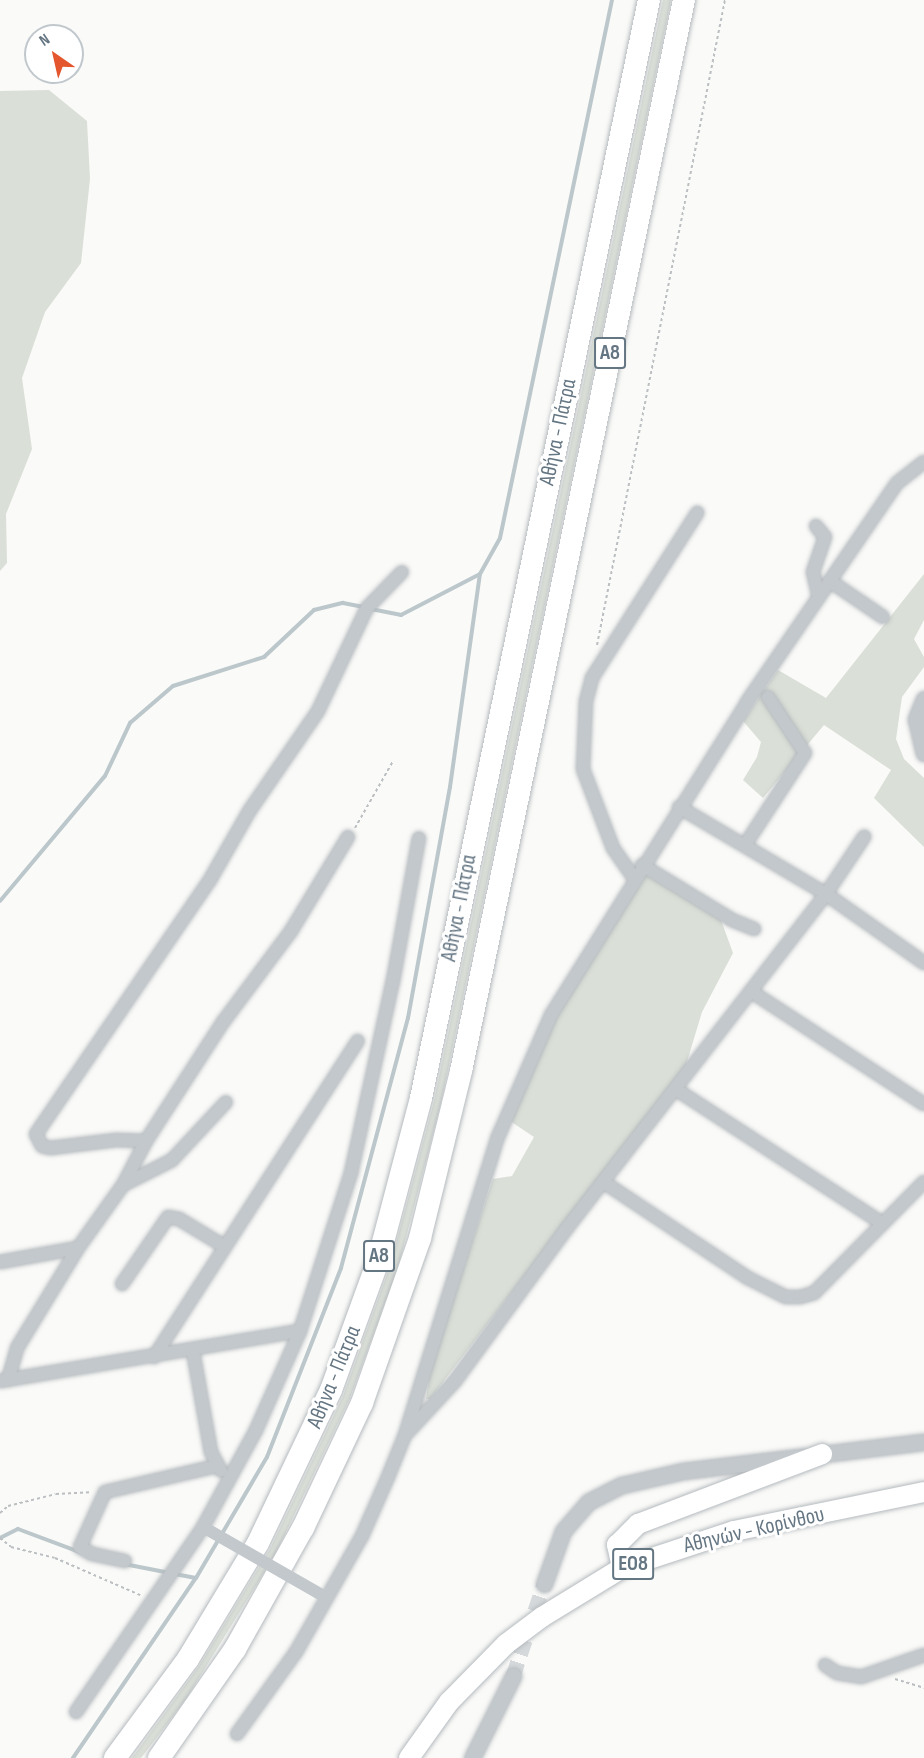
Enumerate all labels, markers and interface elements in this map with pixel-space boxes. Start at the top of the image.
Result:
north arrow [24,24,84,84]
text: N [36,30,54,51]
road number: Α8 [594,335,626,371]
street label: Αθήνα - Πάτρα [534,376,582,488]
street label: Αθήνα - Πάτρα [436,852,482,964]
road number: Α8 [362,1238,395,1274]
street label: Αθήνα - Πάτρα [301,1322,367,1432]
street label: Αθηνών - Κορίνθου [681,1501,827,1559]
road number: ΕΟ8 [612,1546,654,1582]

